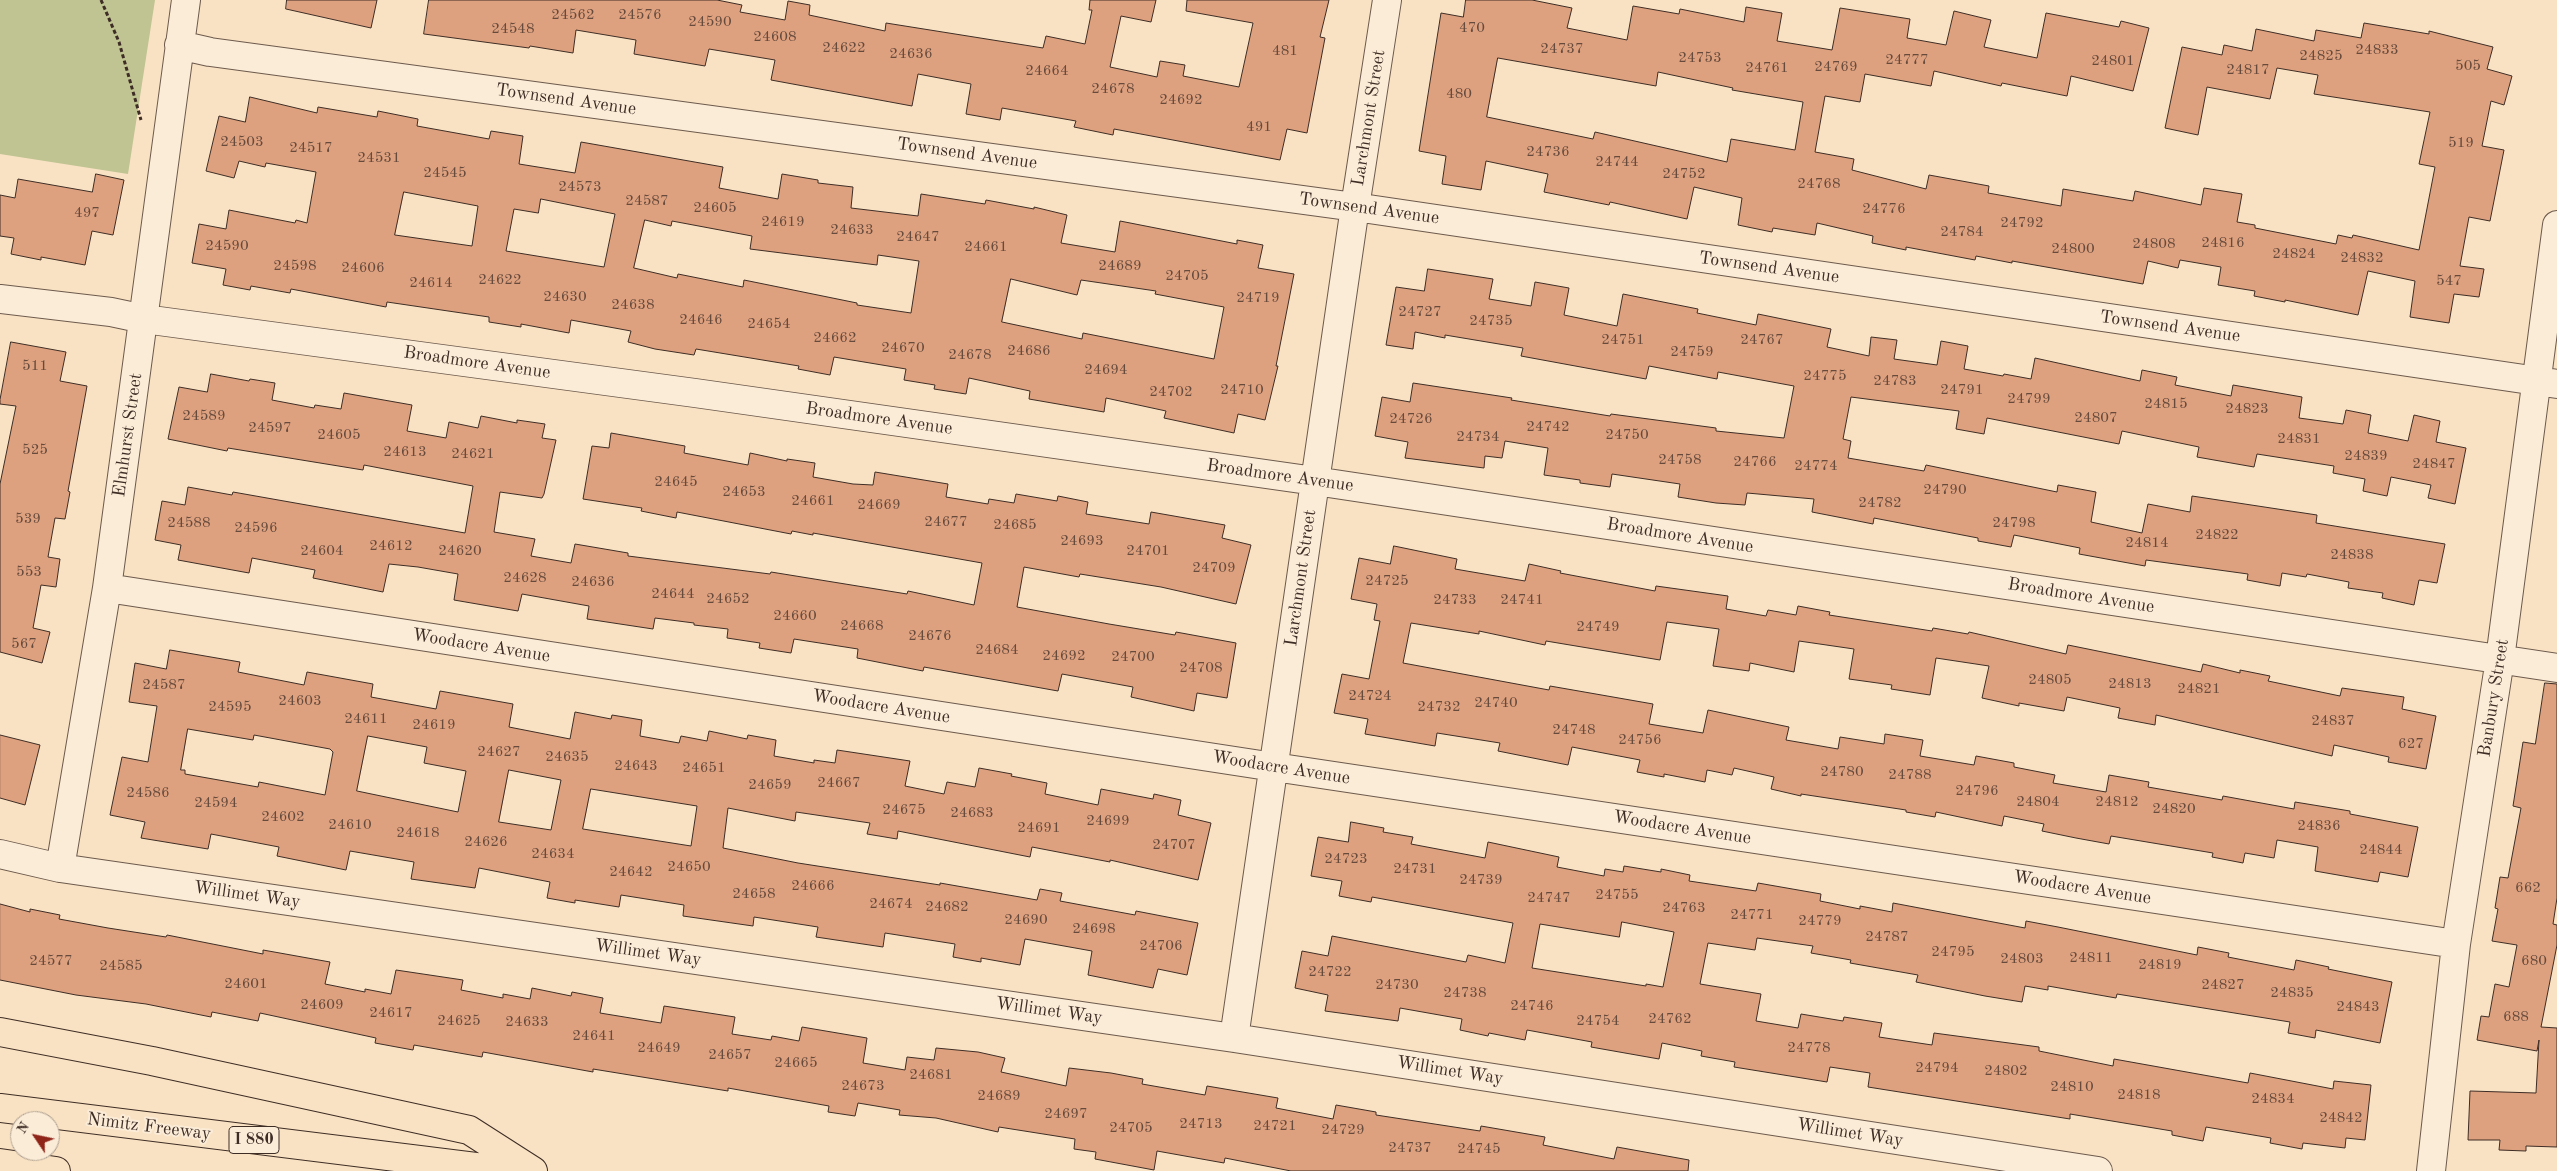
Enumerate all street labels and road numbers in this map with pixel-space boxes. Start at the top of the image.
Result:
street label: Larchmont Street [1348,48,1390,188]
street label: Townsend Avenue [494,79,638,121]
street label: Townsend Avenue [895,133,1039,175]
street label: Townsend Avenue [1297,188,1441,230]
street label: Townsend Avenue [1697,247,1841,289]
street label: Townsend Avenue [2098,306,2242,348]
street label: Broadmore Avenue [402,342,552,384]
street label: Elmhurst Street [109,372,147,498]
street label: Broadmore Avenue [804,398,954,440]
street label: Broadmore Avenue [1205,455,1355,497]
street label: Larchmont Street [1281,508,1321,648]
street label: Broadmore Avenue [1605,514,1755,558]
street label: Broadmore Avenue [2006,574,2156,618]
street label: Woodacre Avenue [410,624,552,668]
street label: Banbury Street [2474,637,2514,759]
street label: Woodacre Avenue [810,685,952,729]
street label: Woodacre Avenue [1210,746,1352,790]
street label: Woodacre Avenue [1611,806,1753,850]
street label: Woodacre Avenue [2011,866,2153,910]
street label: Willimet Way [192,877,302,913]
street label: Willimet Way [593,935,703,971]
street label: Willimet Way [994,993,1104,1029]
street label: Willimet Way [1395,1052,1505,1090]
street label: Nimitz Freeway [86,1109,212,1145]
street label: Willimet Way [1795,1114,1905,1152]
road number: I 880 [229,1126,279,1154]

